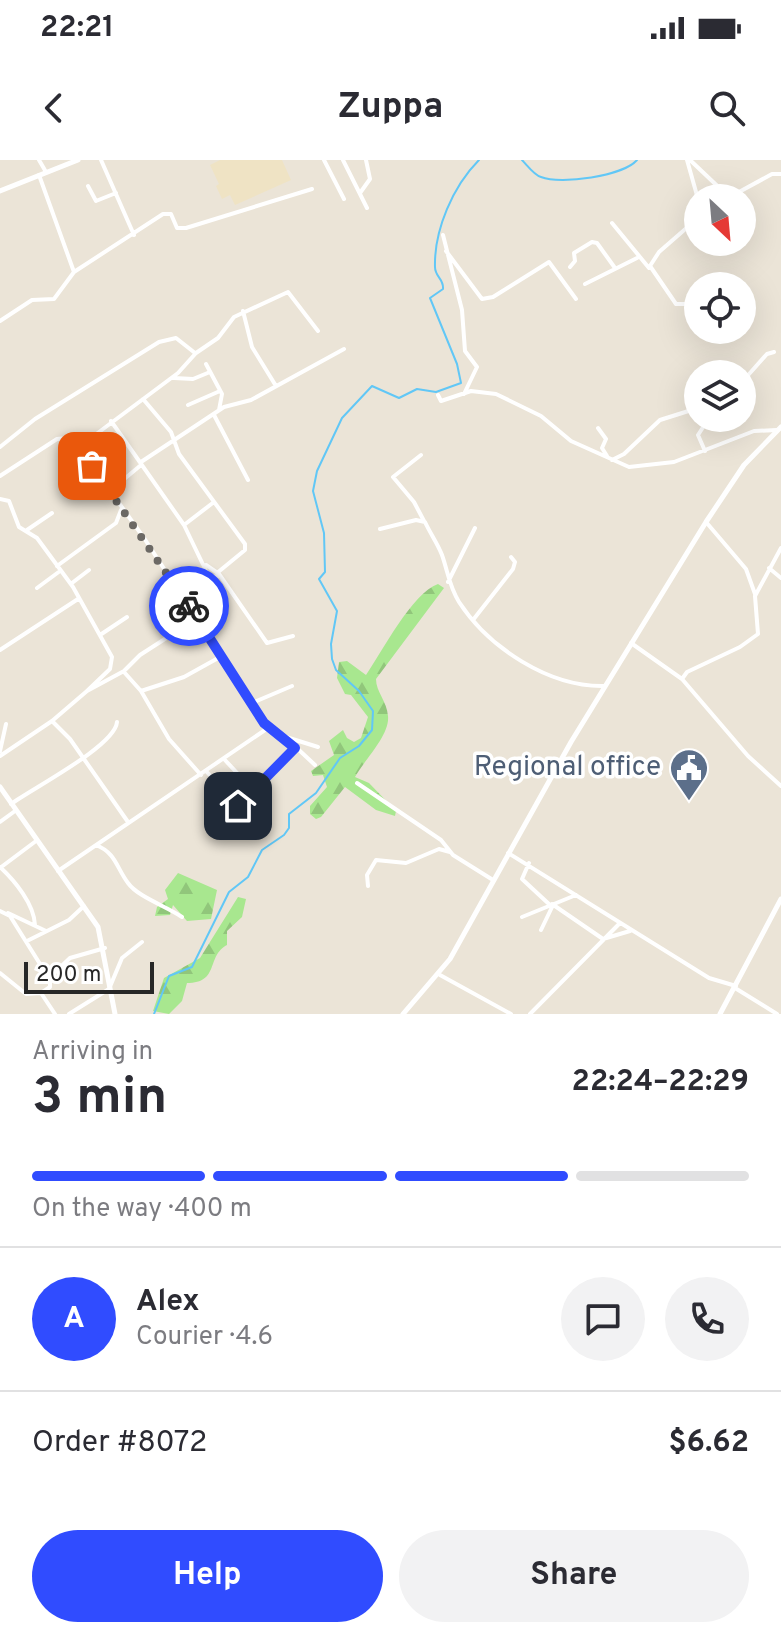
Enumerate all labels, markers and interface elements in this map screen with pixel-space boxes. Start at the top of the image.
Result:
text: 22:21 [40,10,114,47]
text: Zuppa [338,85,443,131]
icon: back [32,86,76,130]
icon: search [705,86,749,130]
north arrow [684,184,756,256]
map controls [684,184,756,432]
button: locate [684,272,756,344]
button: layers [684,360,756,432]
pin [58,432,126,500]
icon: bag [70,444,114,488]
courier [149,566,229,646]
icon: bike [167,584,211,628]
public building icon: Regional office [668,747,710,802]
place label: Regional office [474,750,661,786]
pin [204,772,272,840]
icon: home [216,784,260,828]
scale bar [24,958,154,994]
text: 200 m [36,962,101,989]
text: Arriving in [32,1036,153,1069]
text: 22:24–22:29 [572,1064,749,1101]
text: 3 min [32,1066,167,1132]
text: On the way · 400 m [32,1193,252,1226]
button: chat [561,1277,645,1361]
button: phone [665,1277,749,1361]
text: Alex [136,1284,200,1321]
text: A [63,1301,85,1338]
text: Courier · 4.6 [136,1321,273,1354]
text: Order #8072 [32,1425,207,1462]
text: $6.62 [668,1425,749,1462]
button: Help [32,1530,383,1622]
button: Share [399,1530,749,1622]

